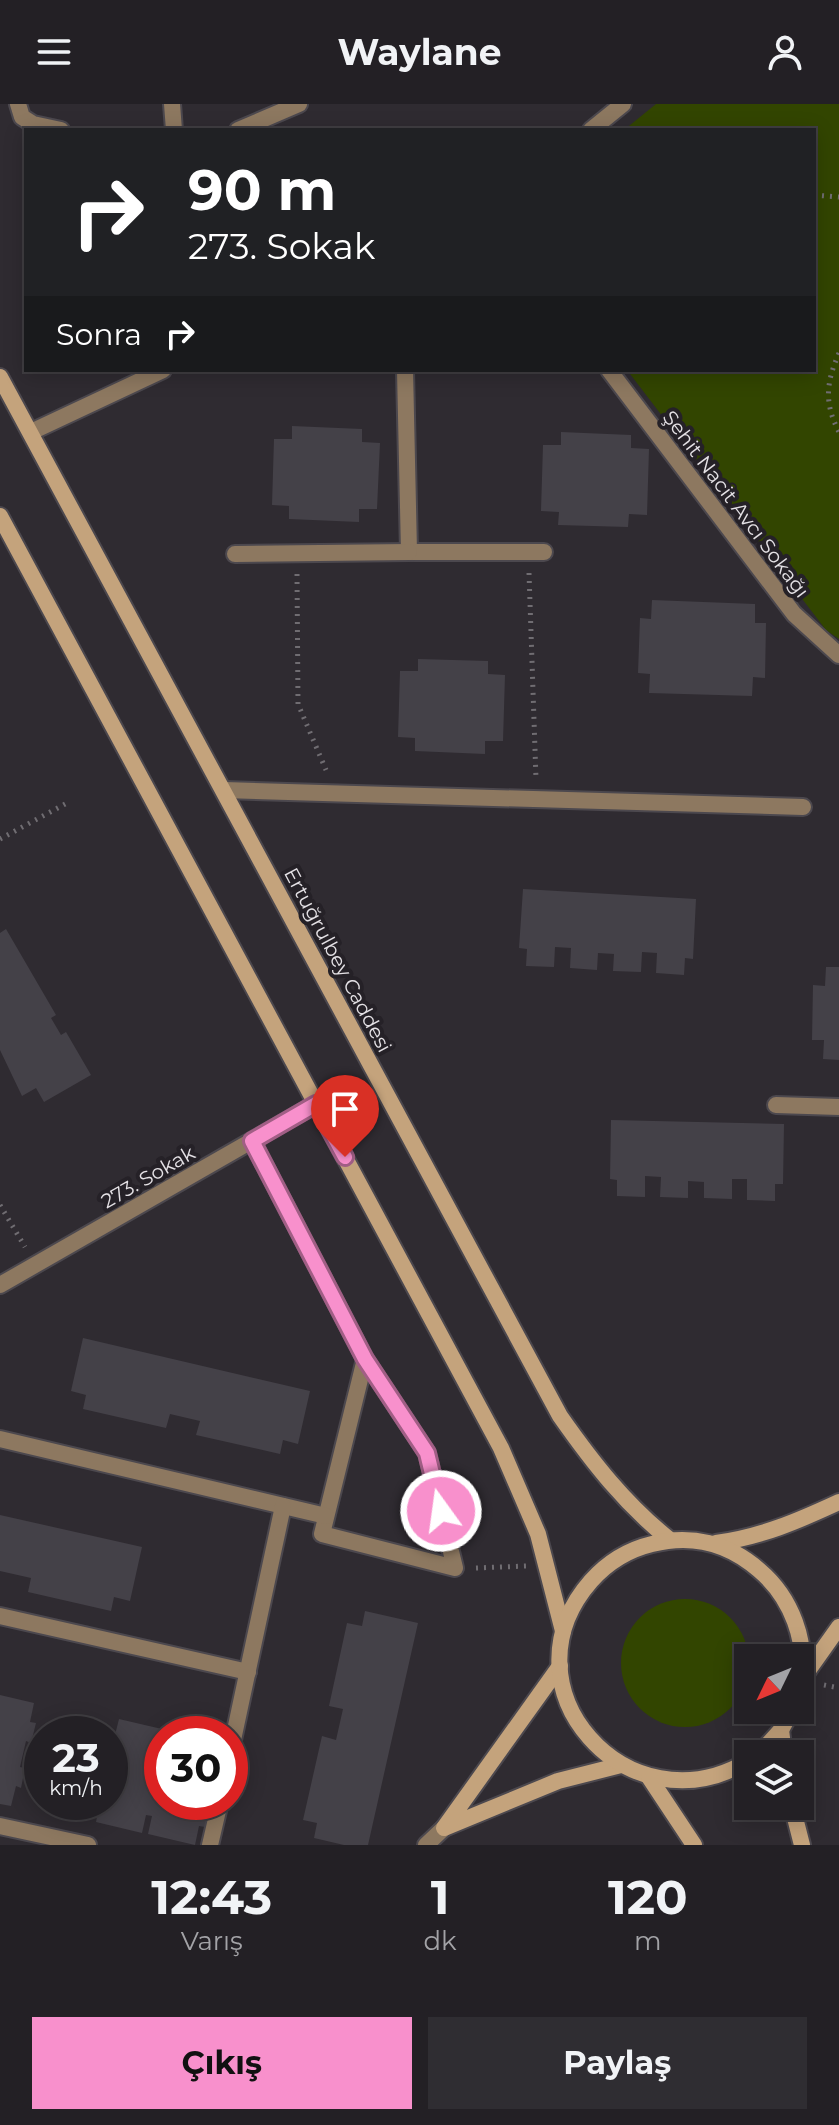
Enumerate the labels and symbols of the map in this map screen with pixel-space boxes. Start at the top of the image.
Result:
street label: Şehit Nacit Avcı Sokağı [658,406,814,602]
street label: Ertuğrulbey Caddesi [279,864,397,1056]
pin [311,1075,379,1157]
street label: 273. Sokak [97,1141,199,1213]
position arrow [399,1469,483,1553]
north arrow [734,1644,814,1724]
speed limit sign: 30 [144,1716,248,1820]

